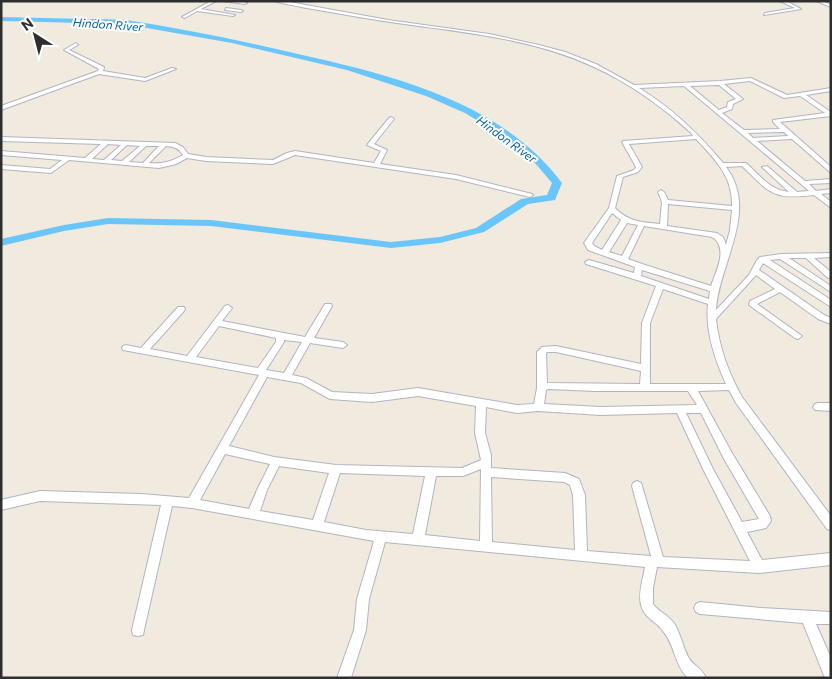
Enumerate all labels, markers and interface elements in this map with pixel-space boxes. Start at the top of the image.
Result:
north arrow [10,10,60,60]
text: N [18,14,36,34]
water label: Hindon River [72,15,145,34]
water label: Hindon River [474,113,541,166]

